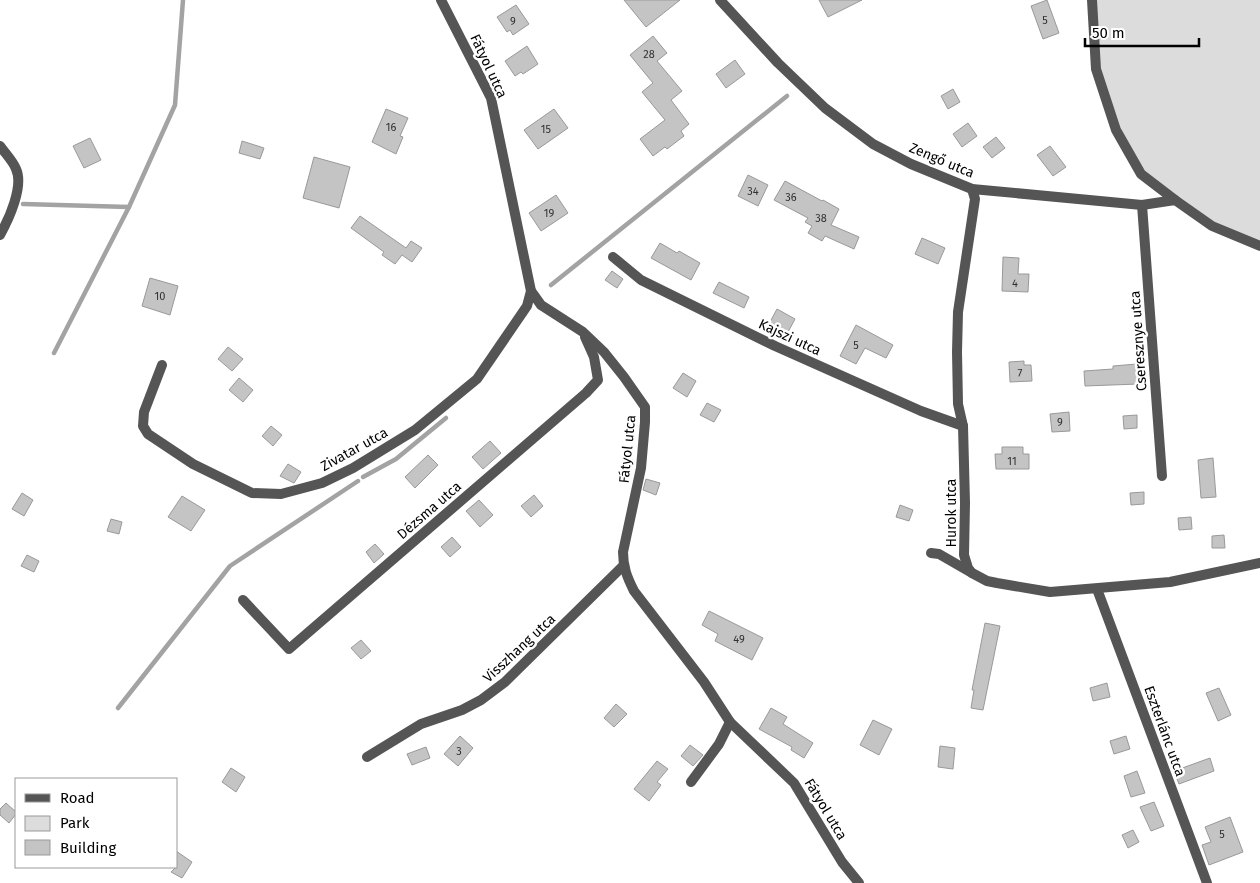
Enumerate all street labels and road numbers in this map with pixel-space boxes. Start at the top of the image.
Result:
street label: Fátyol utca [466,32,511,101]
street label: Zengő utca [907,139,977,182]
street label: Cseresznye utca [1127,290,1150,392]
street label: Kajszi utca [756,316,824,359]
street label: Fátyol utca [615,414,640,484]
street label: Zivatar utca [318,424,391,475]
street label: Dézsma utca [394,478,465,543]
street label: Hurok utca [943,479,960,547]
street label: Visszhang utca [480,610,559,686]
street label: Eszterlánc utca [1140,683,1189,779]
street label: Fátyol utca [801,775,851,843]

